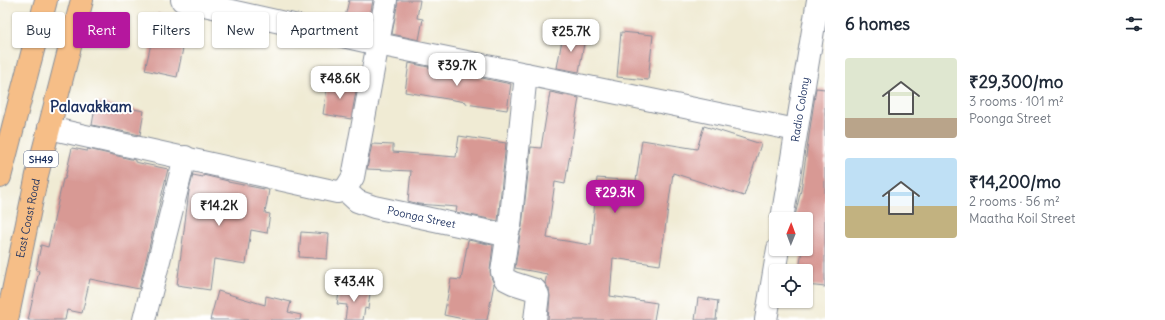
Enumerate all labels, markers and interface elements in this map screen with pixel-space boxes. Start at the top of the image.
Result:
chip: Buy [12,12,65,48]
chip: Rent [73,12,130,48]
chip: Filters [138,12,204,48]
chip: New [212,12,269,48]
chip: Apartment [277,12,373,48]
text: 6 homes [845,13,910,35]
icon: filters [1123,13,1145,35]
pin: ₹25.7K [538,19,604,53]
text: ₹25.7K [551,23,591,40]
pin: ₹39.7K [424,53,490,87]
text: ₹39.7K [437,57,477,74]
pin: ₹48.6K [307,66,373,100]
text: ₹48.6K [320,70,360,87]
text: ₹29,300/mo [969,71,1063,93]
icon: home [877,74,925,122]
street label: Radio Colony [788,76,812,143]
text: 3 rooms · 101 m² [969,93,1064,110]
district label: Palavakkam [50,97,132,116]
text: Poonga Street [969,110,1051,127]
road number: SH49 [24,151,58,167]
text: ₹14,200/mo [969,171,1061,193]
icon: home [877,174,925,222]
street label: East Coast Road [13,177,43,259]
pin: ₹29.3K [582,180,648,214]
text: ₹29.3K [595,184,635,201]
pin: ₹14.2K [186,193,252,227]
text: 2 rooms · 56 m² [969,193,1060,210]
text: ₹14.2K [200,197,238,214]
street label: Poonga Street [386,203,457,231]
text: Maatha Koil Street [969,210,1075,227]
north arrow [769,212,813,256]
map controls [769,212,813,308]
button: locate [769,264,813,308]
pin: ₹43.4K [321,269,387,303]
text: ₹43.4K [334,273,374,290]

